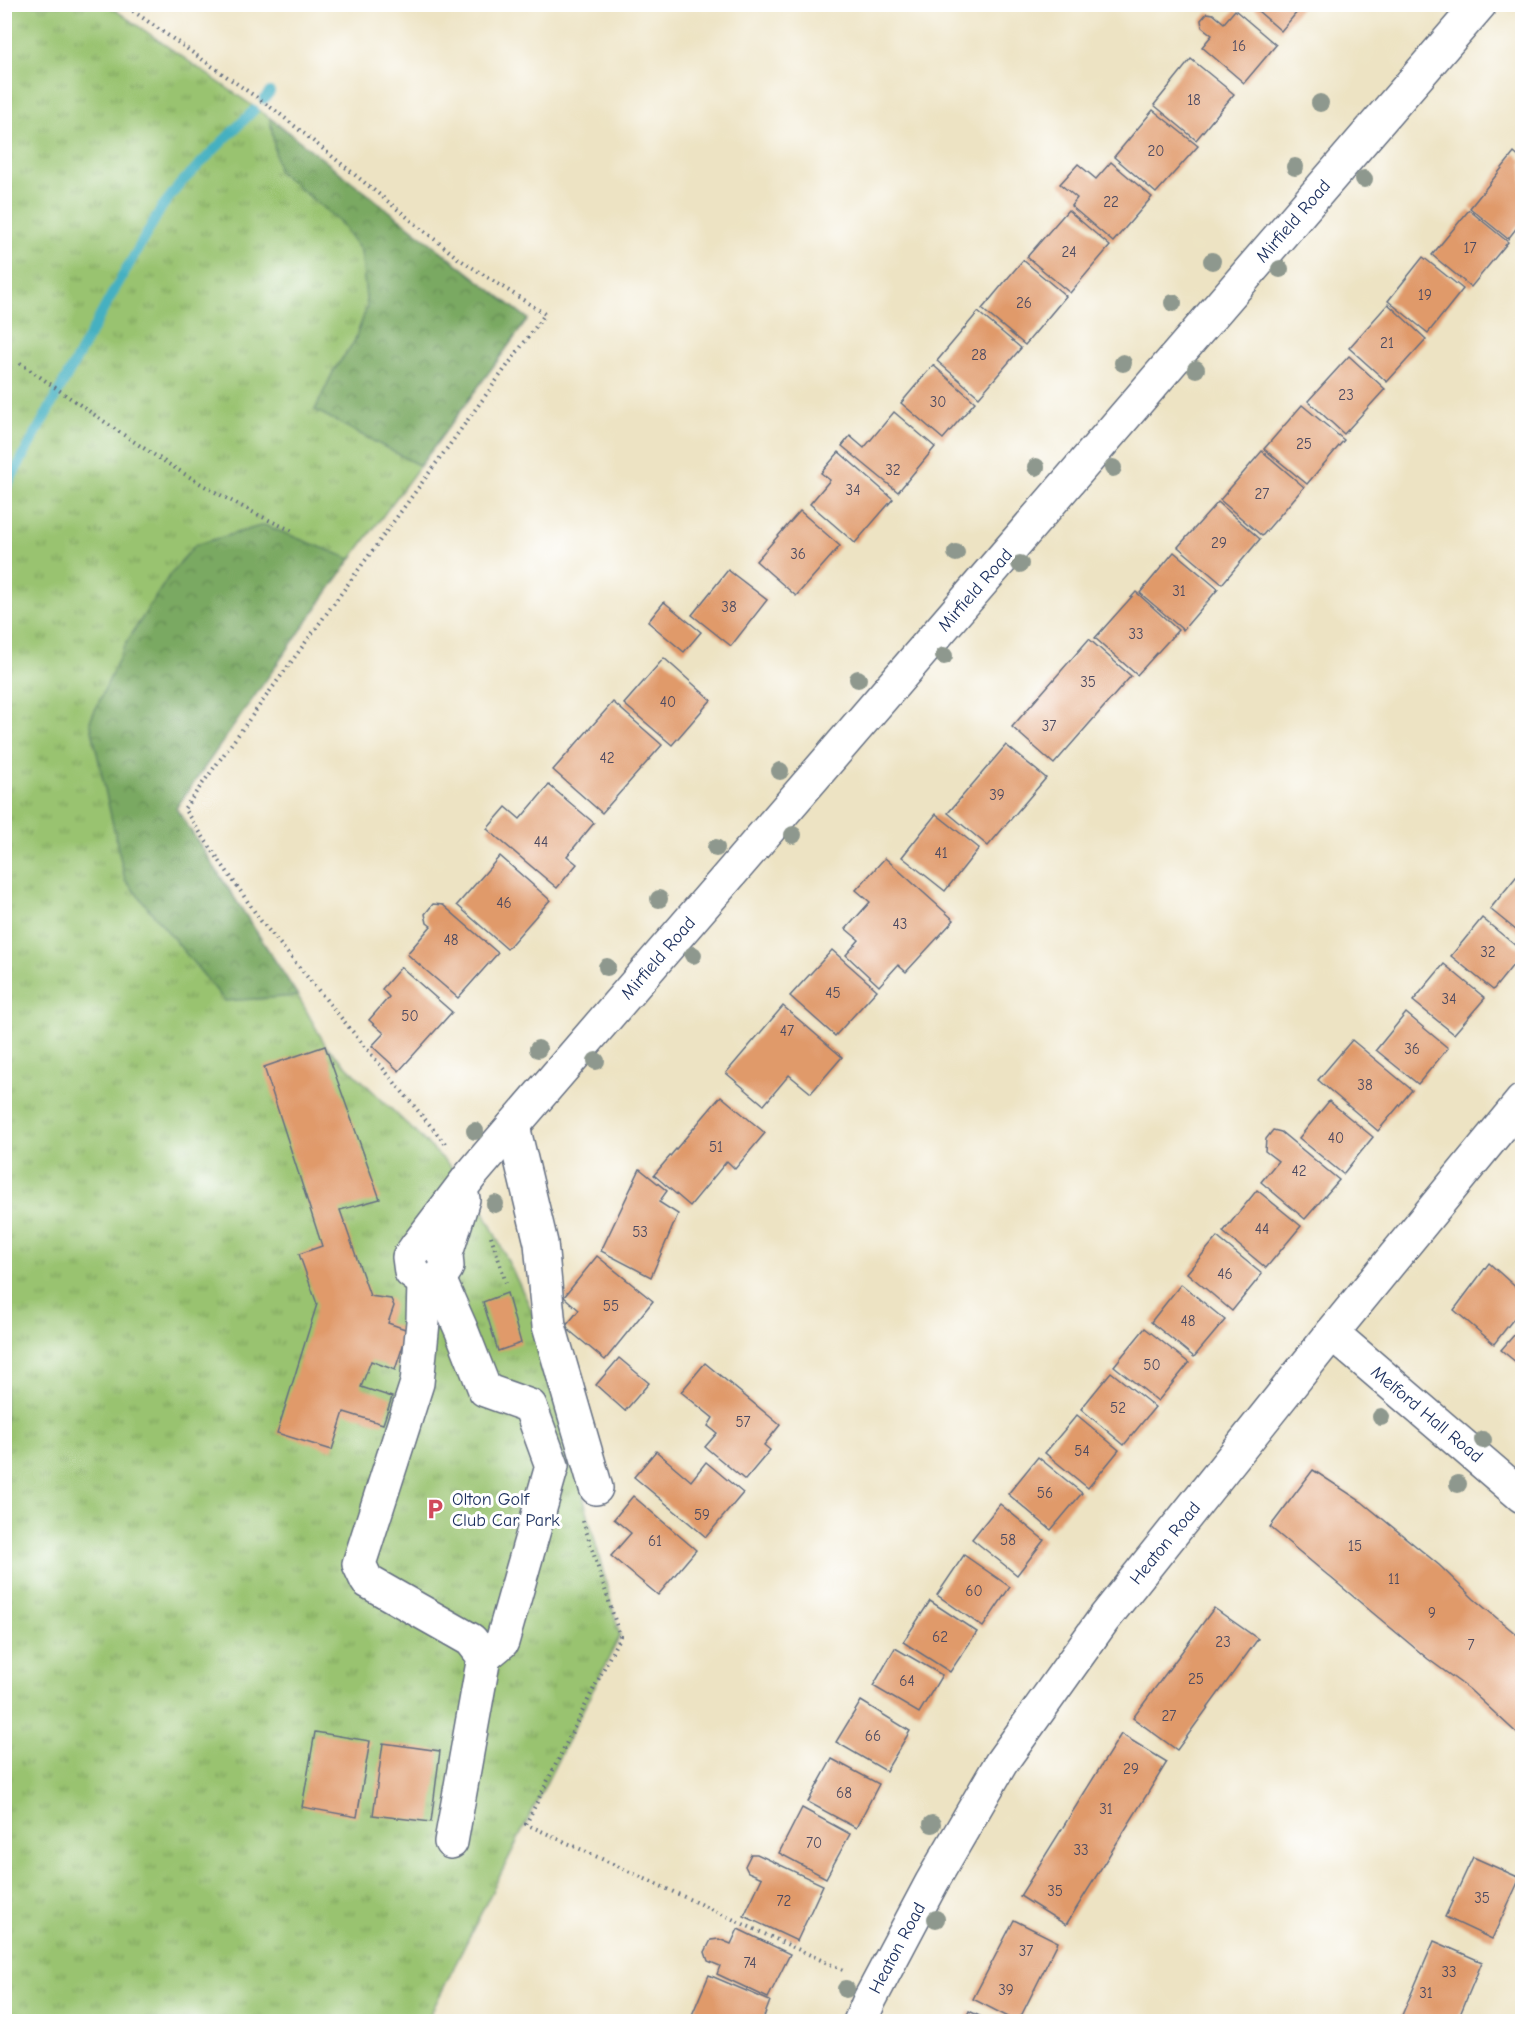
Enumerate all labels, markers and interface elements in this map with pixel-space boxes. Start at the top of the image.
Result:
house number: 16 [1232,37,1246,55]
house number: 18 [1187,91,1201,109]
house number: 20 [1148,142,1164,160]
street label: Mirfield Road [1252,176,1335,267]
house number: 22 [1103,193,1119,211]
house number: 17 [1463,239,1477,257]
house number: 24 [1061,243,1077,261]
house number: 19 [1418,286,1432,304]
house number: 26 [1016,294,1032,312]
house number: 21 [1380,334,1394,352]
house number: 28 [971,346,987,364]
house number: 23 [1338,386,1354,404]
house number: 30 [930,393,946,411]
house number: 25 [1296,435,1312,453]
house number: 32 [885,461,901,479]
house number: 34 [846,481,860,499]
house number: 27 [1255,485,1269,503]
house number: 29 [1211,534,1227,552]
house number: 36 [790,545,806,563]
street label: Mirfield Road [934,545,1017,636]
house number: 31 [1172,582,1186,600]
house number: 38 [721,598,737,616]
house number: 33 [1128,625,1144,643]
house number: 35 [1080,673,1096,691]
house number: 40 [660,693,676,711]
house number: 37 [1042,717,1056,735]
house number: 42 [599,749,615,767]
house number: 39 [989,786,1005,804]
house number: 44 [534,833,548,851]
house number: 41 [934,844,948,862]
house number: 46 [496,894,512,912]
street label: Mirfield Road [617,913,700,1004]
house number: 43 [893,915,907,933]
house number: 48 [444,931,459,949]
house number: 32 [1480,943,1496,961]
house number: 45 [825,984,841,1002]
house number: 34 [1442,990,1456,1008]
house number: 50 [401,1007,419,1025]
house number: 47 [780,1022,794,1040]
house number: 36 [1404,1040,1420,1058]
house number: 38 [1357,1076,1373,1094]
house number: 40 [1328,1129,1344,1147]
house number: 51 [709,1138,723,1156]
house number: 42 [1291,1162,1307,1180]
house number: 44 [1255,1220,1269,1238]
house number: 53 [632,1223,648,1241]
house number: 46 [1217,1265,1233,1283]
house number: 55 [603,1297,619,1315]
house number: 48 [1181,1312,1196,1330]
house number: 50 [1143,1356,1161,1374]
street label: Melford Hall Road [1367,1362,1487,1467]
house number: 52 [1110,1399,1126,1417]
house number: 57 [735,1413,751,1431]
house number: 54 [1074,1442,1090,1460]
house number: 56 [1037,1484,1053,1502]
place label: Olton Golf Club Car Park [452,1489,560,1531]
parking icon: Olton Golf Club Car Park [423,1497,447,1521]
street label: Heaton Road [1126,1498,1205,1589]
house number: 59 [694,1506,710,1524]
house number: 58 [1000,1531,1016,1549]
house number: 61 [648,1532,662,1550]
house number: 15 [1348,1537,1362,1555]
house number: 11 [1388,1570,1400,1588]
house number: 60 [965,1582,983,1600]
house number: 9 [1428,1604,1436,1622]
house number: 62 [932,1628,948,1646]
house number: 23 [1215,1633,1231,1651]
house number: 7 [1467,1636,1475,1654]
house number: 25 [1188,1670,1204,1688]
house number: 64 [899,1672,915,1690]
house number: 27 [1162,1707,1176,1725]
house number: 66 [865,1727,881,1745]
house number: 29 [1123,1760,1139,1778]
house number: 68 [836,1784,852,1802]
house number: 31 [1099,1800,1113,1818]
house number: 70 [806,1834,822,1852]
house number: 33 [1073,1841,1089,1859]
house number: 35 [1047,1882,1063,1900]
house number: 35 [1474,1889,1490,1907]
house number: 72 [777,1892,791,1910]
street label: Heaton Road [865,1899,930,1997]
house number: 37 [1019,1942,1033,1960]
house number: 74 [743,1954,757,1972]
house number: 33 [1441,1963,1457,1981]
house number: 39 [998,1981,1014,1999]
house number: 31 [1419,1984,1433,2002]

